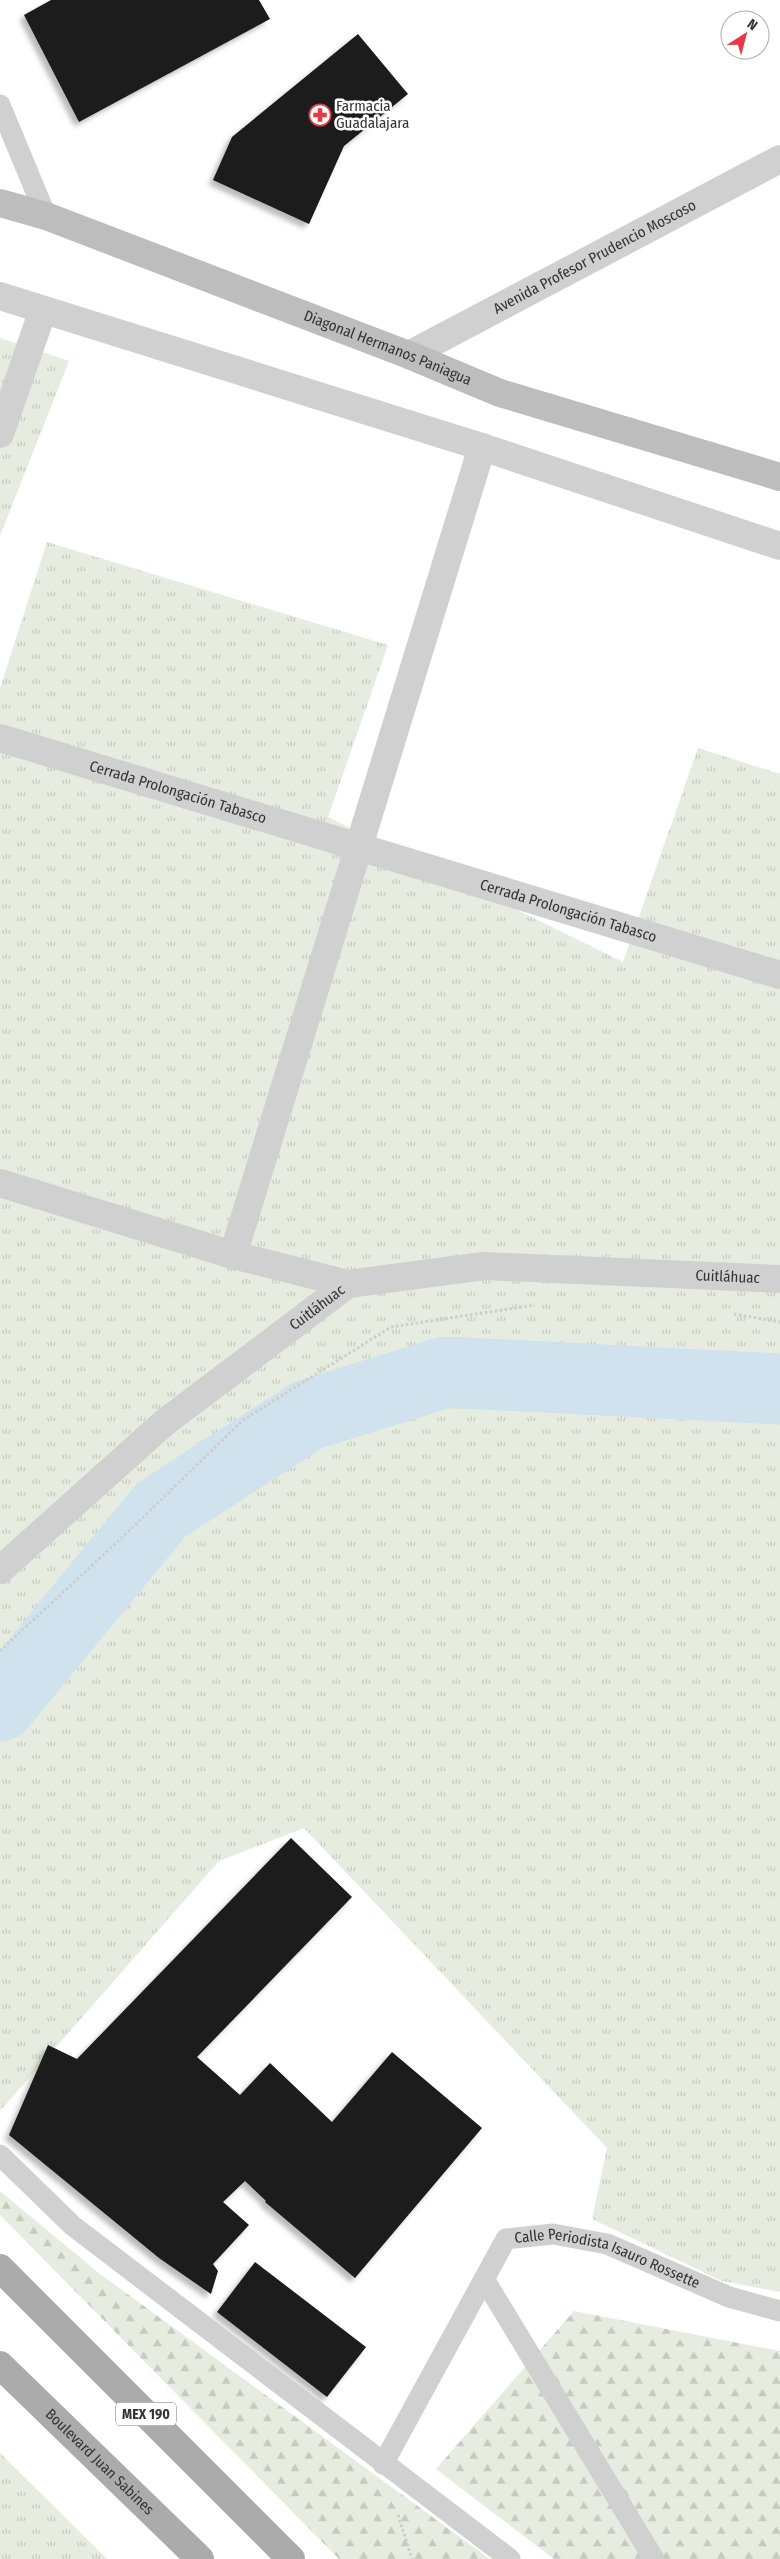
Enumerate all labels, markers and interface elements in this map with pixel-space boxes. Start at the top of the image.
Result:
north arrow [720,10,770,60]
text: N [744,16,761,34]
place label: Farmacia Guadalajara [336,97,409,132]
pharmacy icon: Farmacia Guadalajara [308,103,332,127]
street label: Avenida Profesor Prudencio Moscoso [490,196,699,318]
street label: Diagonal Hermanos Paniagua [301,307,474,389]
street label: Cerrada Prolongación Tabasco [87,757,269,827]
street label: Cerrada Prolongación Tabasco [478,875,659,946]
street label: Cuitláhuac [695,1266,761,1287]
street label: Cuitláhuac [286,1280,349,1334]
street label: Calle Periodista Isauro Rossette [514,2225,703,2292]
road number: MEX 190 [116,2402,176,2426]
street label: Boulevard Juan Sabines [42,2405,158,2519]

